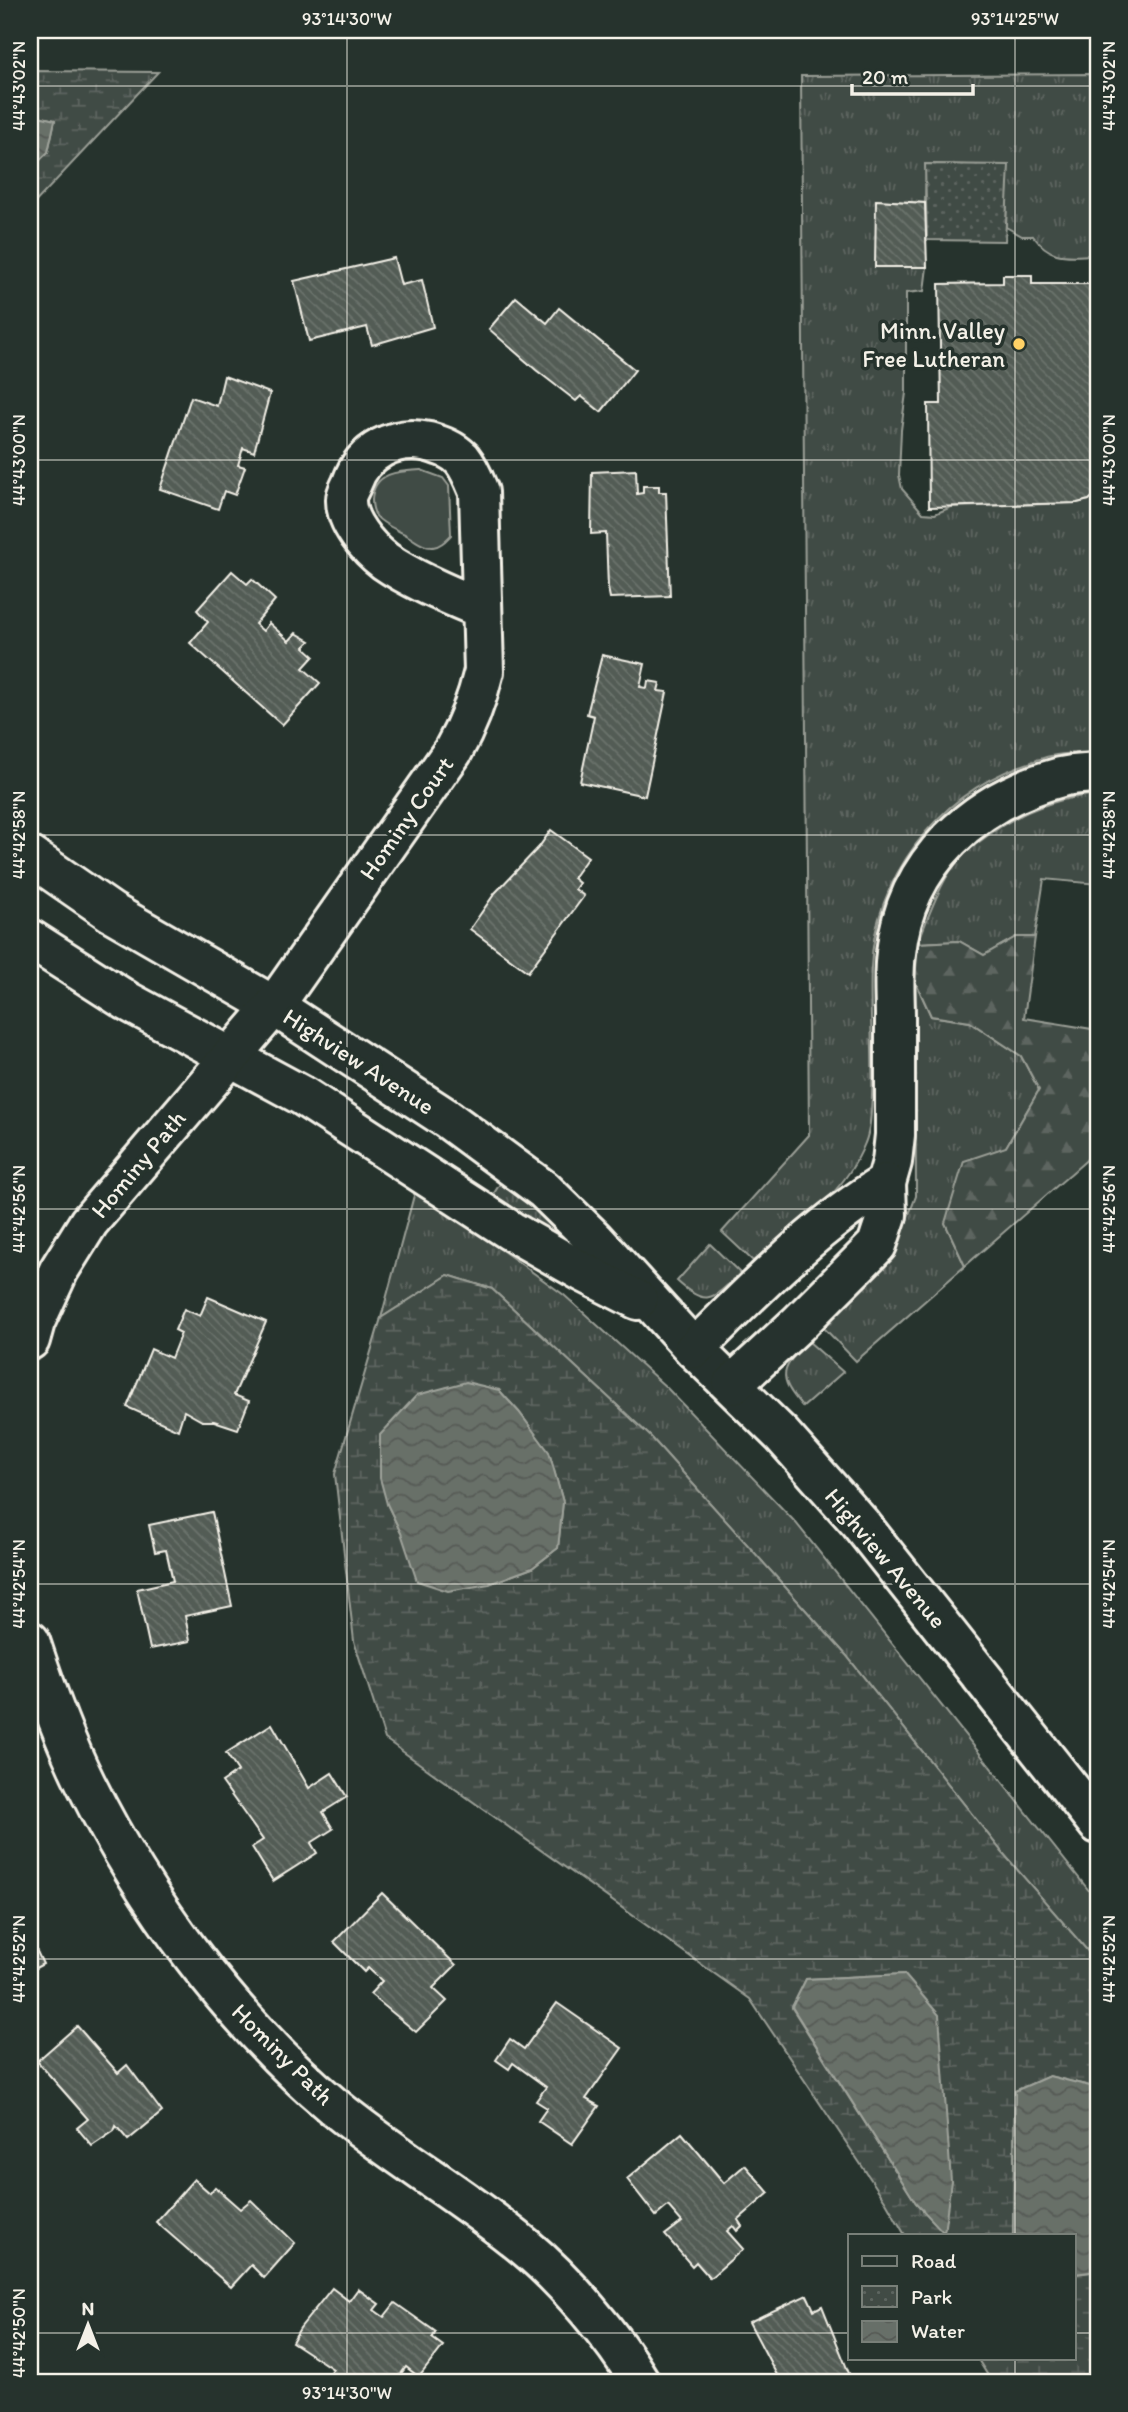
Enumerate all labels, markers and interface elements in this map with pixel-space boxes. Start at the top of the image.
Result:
text: 93°14'30"W [302,8,392,30]
text: 93°14'25"W [971,8,1059,30]
text: 44°43'02"N [8,41,30,131]
text: 44°43'02"N [1098,41,1120,131]
scale bar [852,52,972,96]
text: 20 m [862,64,909,89]
place label: Minn. Valley Free Lutheran [862,316,1005,373]
marker: Minn. Valley Free Lutheran [1011,336,1027,352]
text: 44°43'00"N [8,414,30,506]
text: 44°43'00"N [1098,414,1120,506]
street label: Hominy Court [353,751,459,885]
text: 44°42'58"N [8,791,30,879]
text: 44°42'58"N [1098,791,1120,879]
street label: Highview Avenue [278,1001,440,1121]
street label: Hominy Path [84,1104,192,1224]
text: 44°42'56"N [8,1165,30,1253]
text: 44°42'56"N [1098,1165,1120,1253]
street label: Highview Avenue [819,1482,953,1634]
text: 44°42'54"N [8,1539,30,1629]
text: 44°42'54"N [1098,1539,1120,1629]
text: 44°42'52"N [8,1915,30,2003]
text: 44°42'52"N [1098,1915,1120,2003]
street label: Hominy Path [226,1997,340,2111]
legend [848,2234,1076,2360]
text: Road [911,2248,957,2273]
text: Park [911,2284,953,2309]
text: 44°42'50"N [8,2288,30,2378]
north arrow [52,2290,122,2360]
text: N [82,2297,94,2320]
text: Water [911,2318,965,2343]
text: 93°14'30"W [302,2382,392,2404]

